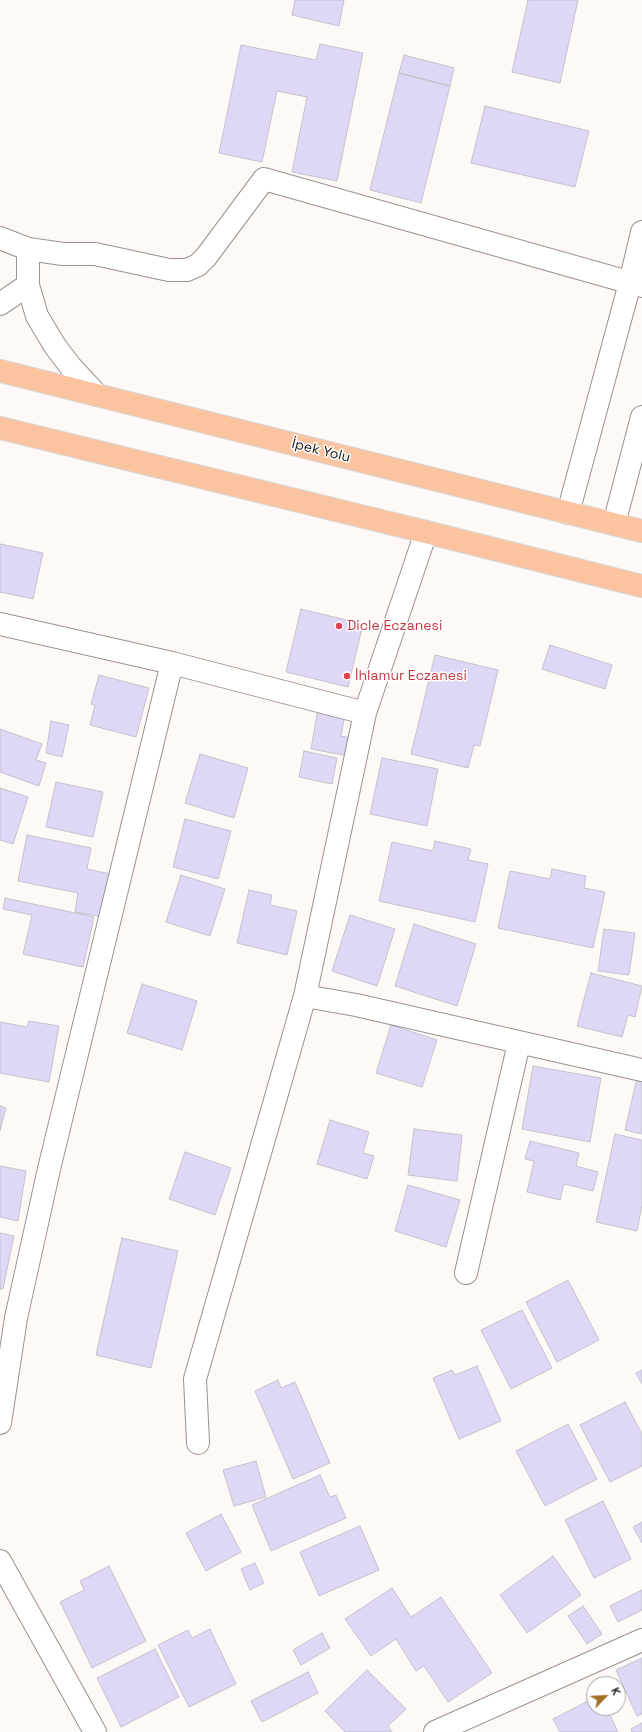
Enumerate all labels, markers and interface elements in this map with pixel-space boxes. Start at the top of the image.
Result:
street label: İpek Yolu [290,436,352,466]
place label: Dicle Eczanesi [347,618,442,634]
marker: Dicle Eczanesi [334,621,344,631]
place label: İhlamur Eczanesi [355,668,467,684]
marker: İhlamur Eczanesi [342,671,352,681]
north arrow [586,1676,626,1716]
text: K [608,1685,624,1697]

